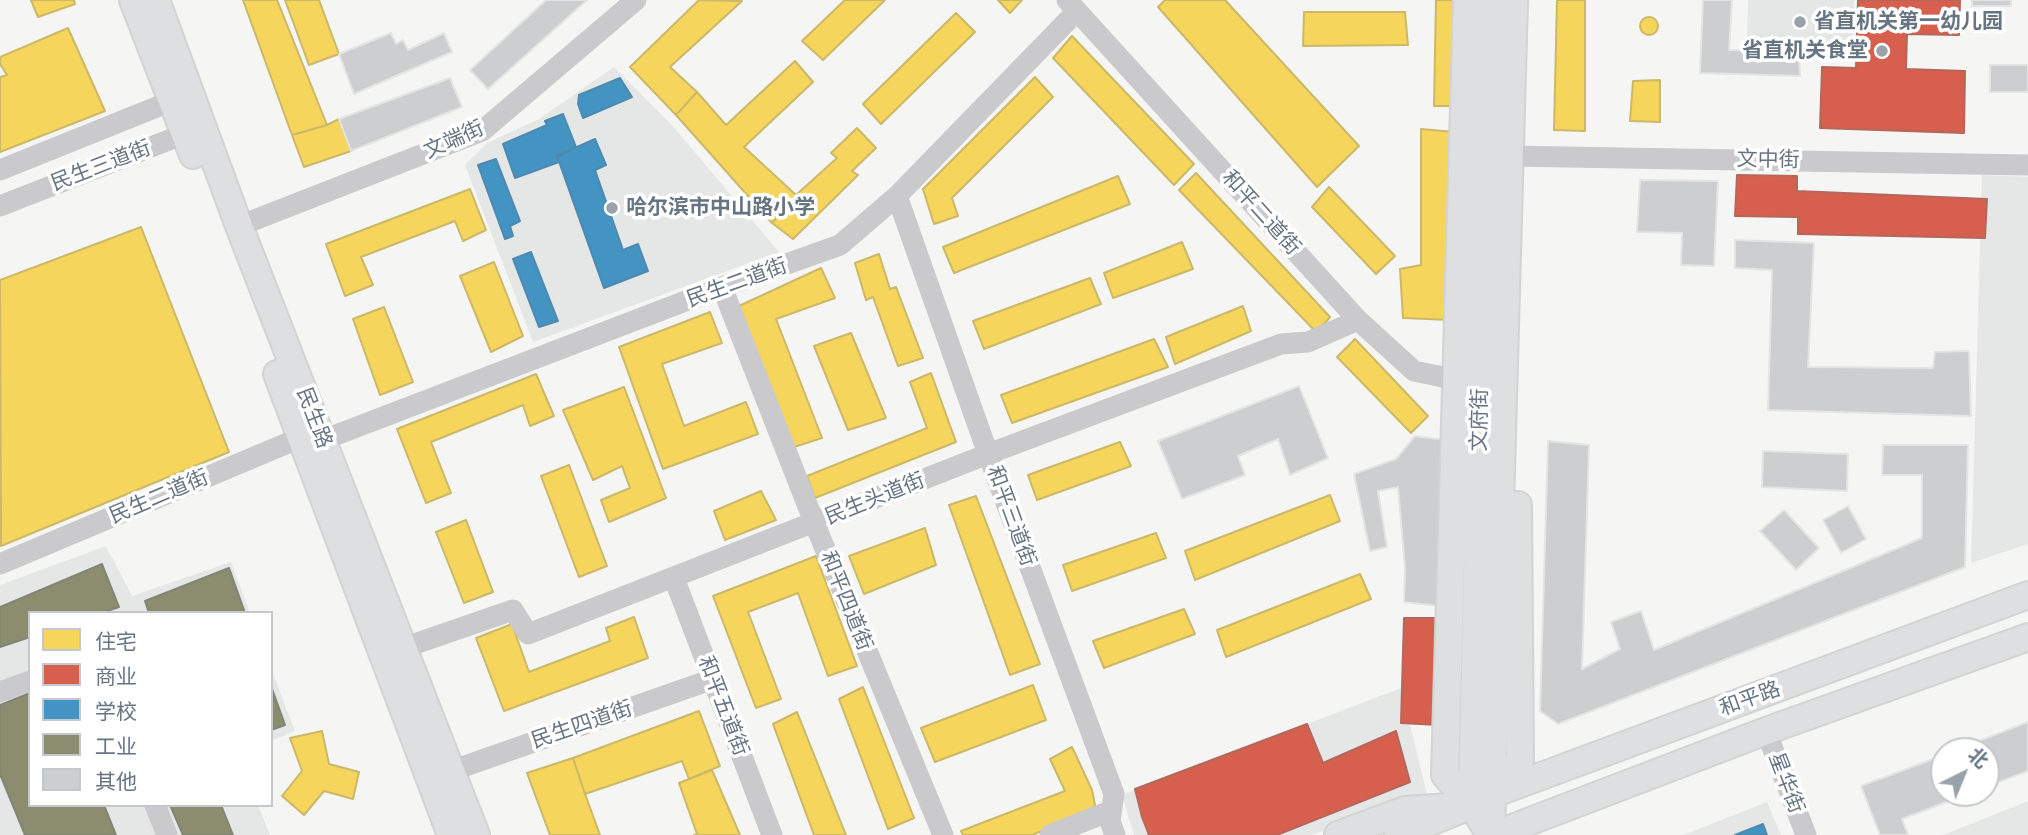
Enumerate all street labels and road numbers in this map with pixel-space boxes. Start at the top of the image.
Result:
street label: 文端街 [420,116,488,164]
street label: 民生三道街 [47,135,155,197]
street label: 文中街 [1736,147,1800,173]
street label: 和平二道街 [1217,166,1305,260]
street label: 民生二道街 [683,253,791,313]
street label: 民生路 [291,384,337,452]
street label: 文府街 [1467,388,1493,452]
street label: 和平三道街 [981,462,1041,570]
street label: 民生二道街 [106,465,212,529]
street label: 民生头道街 [822,468,928,530]
street label: 和平四道街 [815,548,877,654]
street label: 和平五道街 [692,652,754,760]
street label: 和平路 [1716,676,1784,722]
street label: 民生四道街 [528,696,636,754]
street label: 星华街 [1763,749,1809,817]

